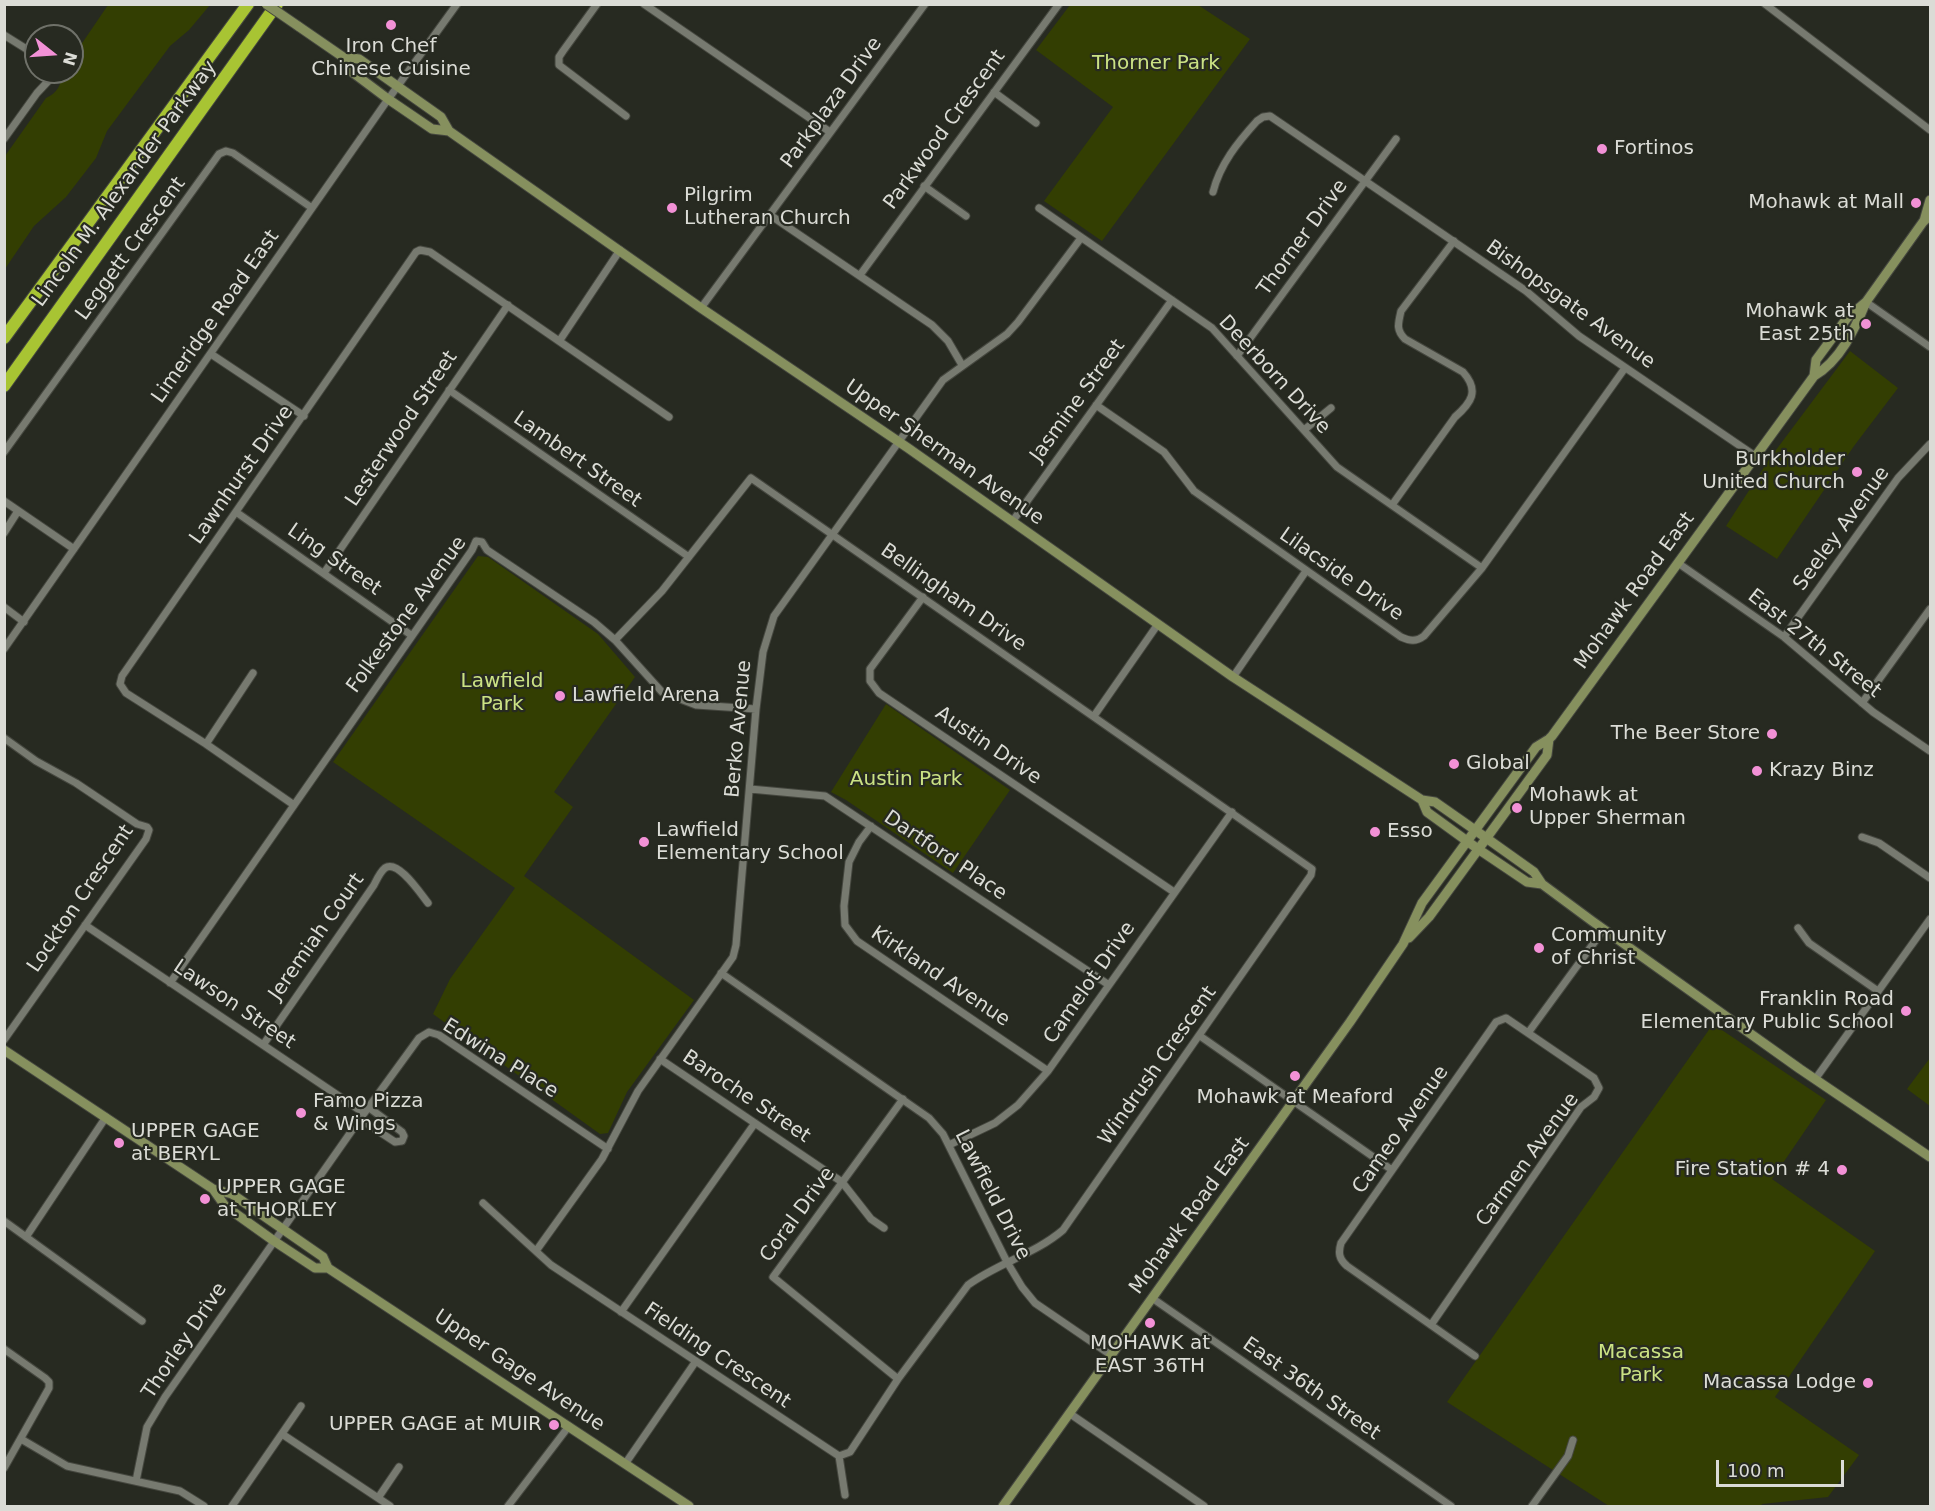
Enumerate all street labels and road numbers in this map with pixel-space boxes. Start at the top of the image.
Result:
street label: Parkplaza Drive [776,33,888,173]
street label: Parkwood Crescent [879,46,1011,214]
street label: Lincoln M. Alexander Parkway [28,56,222,312]
street label: Leggett Crescent [71,173,191,325]
street label: Thorner Drive [1253,175,1353,301]
street label: Limeridge Road East [147,226,285,408]
street label: Bishopsgate Avenue [1481,235,1659,375]
street label: Deerborn Drive [1213,311,1335,439]
street label: Jasmine Street [1025,335,1131,467]
street label: Lesterwood Street [341,347,463,511]
street label: Upper Sherman Avenue [840,375,1048,531]
street label: Lawnhurst Drive [185,401,299,549]
street label: Lambert Street [508,407,646,513]
street label: Seeley Avenue [1789,462,1895,596]
street label: Mohawk Road East [1570,508,1700,674]
street label: Ling Street [282,519,386,601]
street label: Lilacside Drive [1274,523,1408,627]
street label: Folkestone Avenue [342,532,472,698]
street label: Bellingham Drive [876,539,1030,657]
street label: East 27th Street [1743,584,1885,704]
street label: Berko Avenue [721,659,757,799]
street label: Austin Drive [930,702,1046,790]
street label: Dartford Place [879,806,1011,906]
street label: Lockton Crescent [23,821,139,977]
street label: Jeremiah Court [264,869,370,1005]
street label: Camelot Drive [1039,917,1141,1049]
street label: Kirkland Avenue [866,922,1014,1032]
street label: Lawson Street [168,955,300,1055]
street label: Windrush Crescent [1094,982,1222,1150]
street label: Edwina Place [438,1014,562,1104]
street label: Baroche Street [677,1045,815,1149]
street label: Cameo Avenue [1348,1061,1454,1199]
street label: Carmen Avenue [1471,1089,1585,1231]
street label: Lawfield Drive [949,1126,1035,1264]
street label: Mohawk Road East [1125,1133,1255,1299]
street label: Coral Drive [755,1163,841,1267]
street label: Thorley Drive [137,1278,233,1404]
street label: Fielding Crescent [639,1298,795,1414]
street label: Upper Gage Avenue [429,1305,609,1437]
street label: East 36th Street [1238,1333,1384,1445]

